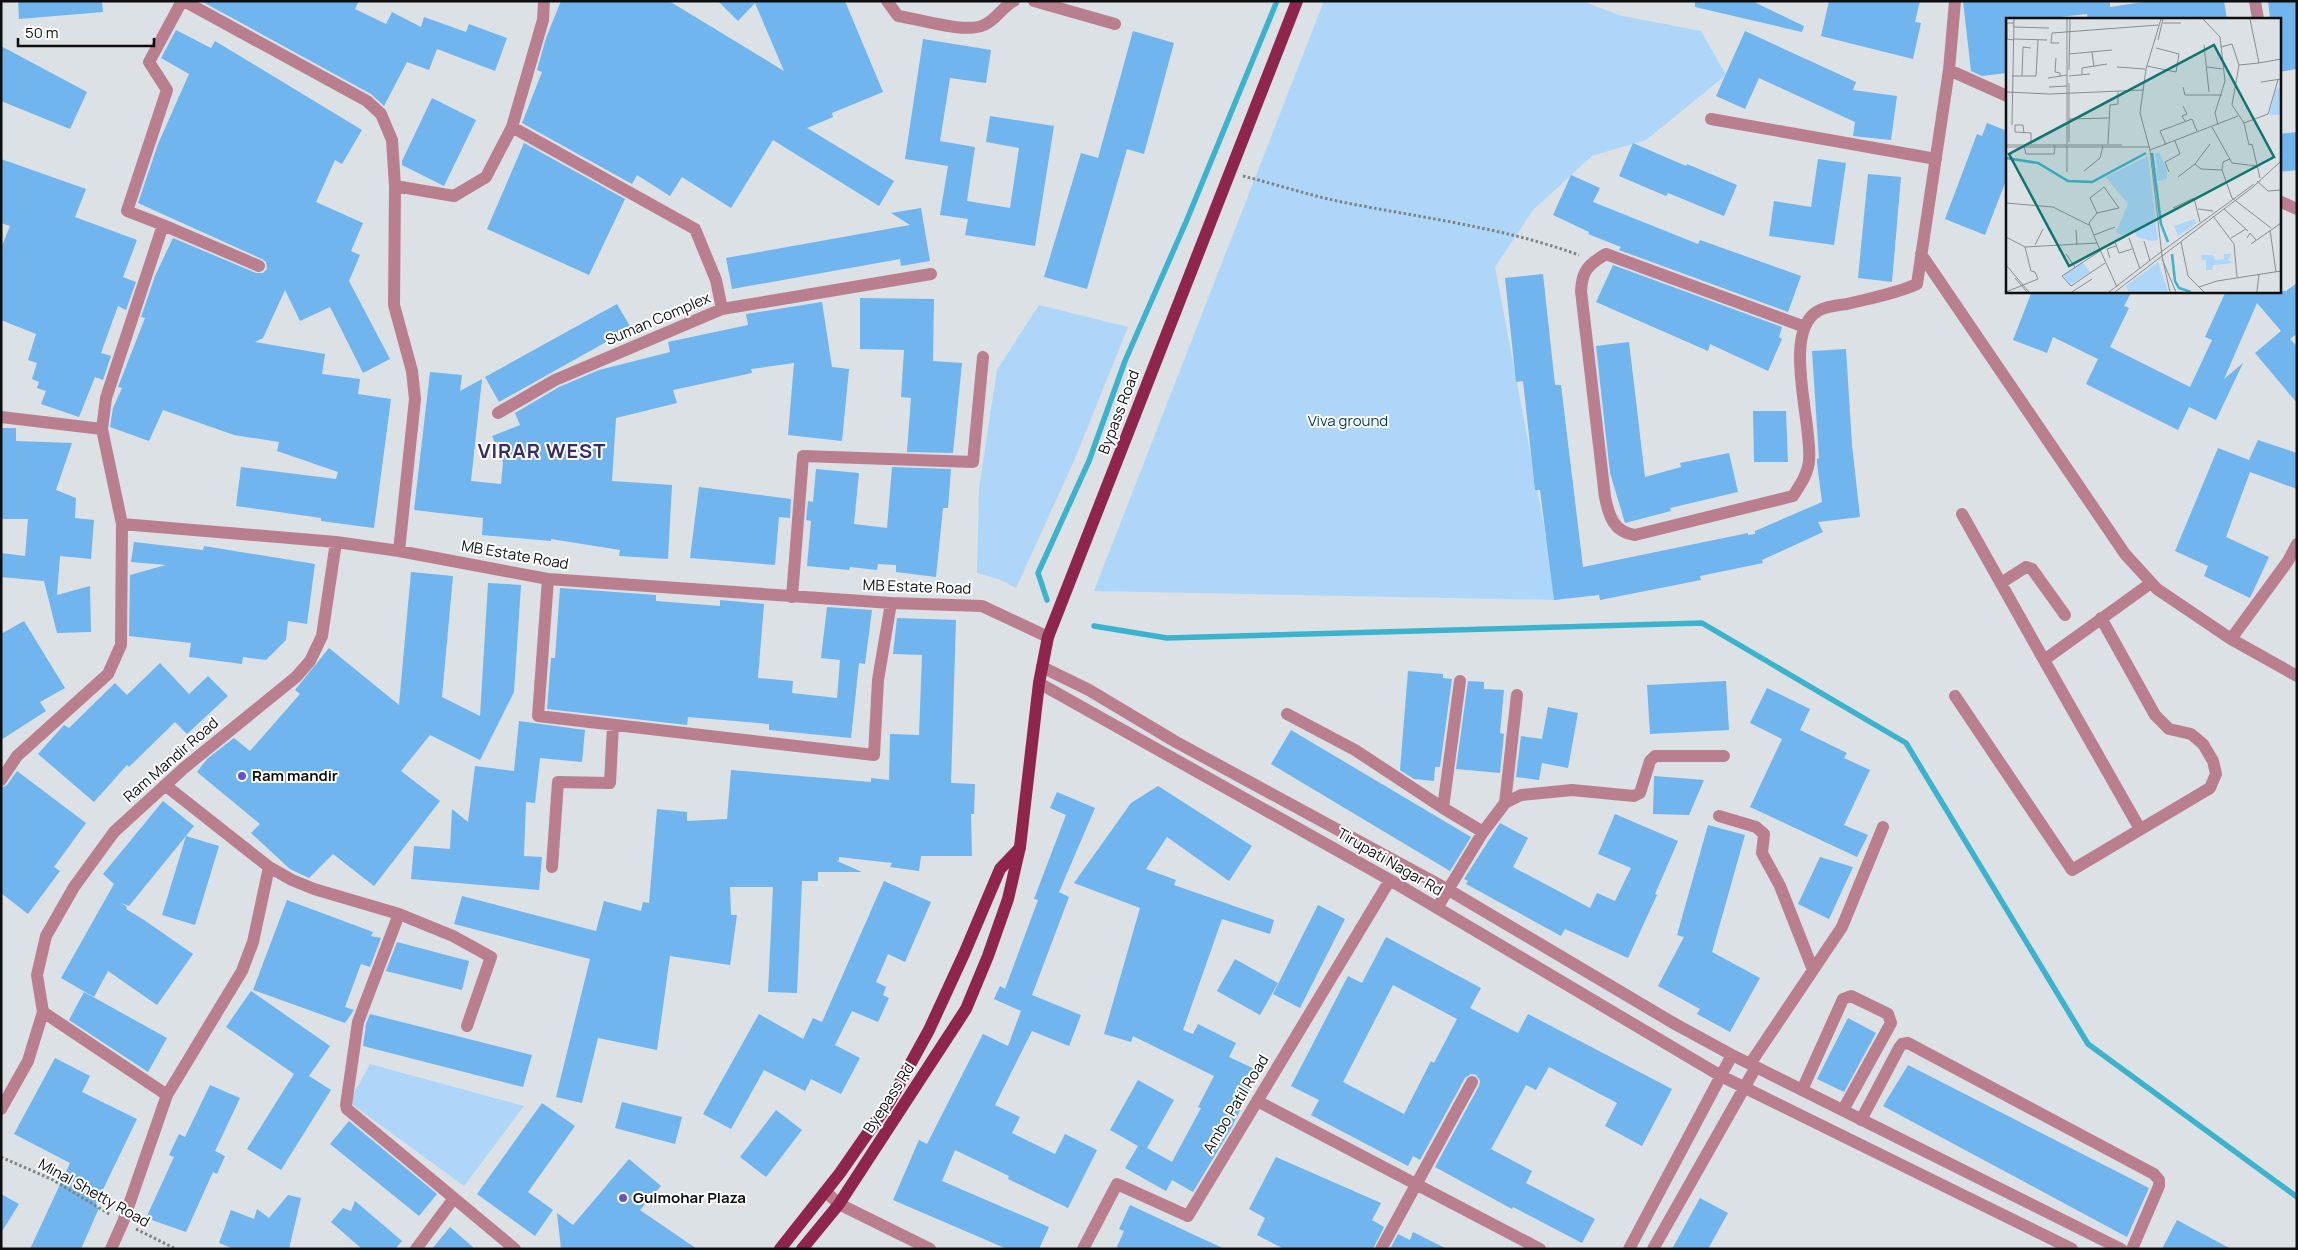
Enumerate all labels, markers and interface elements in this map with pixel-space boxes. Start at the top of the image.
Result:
scale bar [18,15,154,47]
inset map [2006,18,2280,292]
text: 50 m [25,22,59,43]
street label: Suman Complex [602,287,714,350]
street label: Bypass Road [1093,367,1144,457]
park label: Viva ground [1308,410,1388,431]
district label: VIRAR WEST [478,437,606,464]
street label: MB Estate Road [460,535,570,574]
street label: MB Estate Road [862,574,972,599]
street label: Ram Mandir Road [119,712,223,807]
place label: Ram mandir [252,765,338,786]
marker: Ram mandir [236,770,248,782]
street label: Tirupati Nagar Rd [1333,823,1447,900]
street label: Ambo Patil Road [1198,1051,1273,1157]
street label: Byepass Rd [858,1059,919,1137]
street label: Minal Shetty Road [35,1153,154,1232]
place label: Gulmohar Plaza [633,1187,746,1208]
marker: Gulmohar Plaza [617,1192,629,1204]

